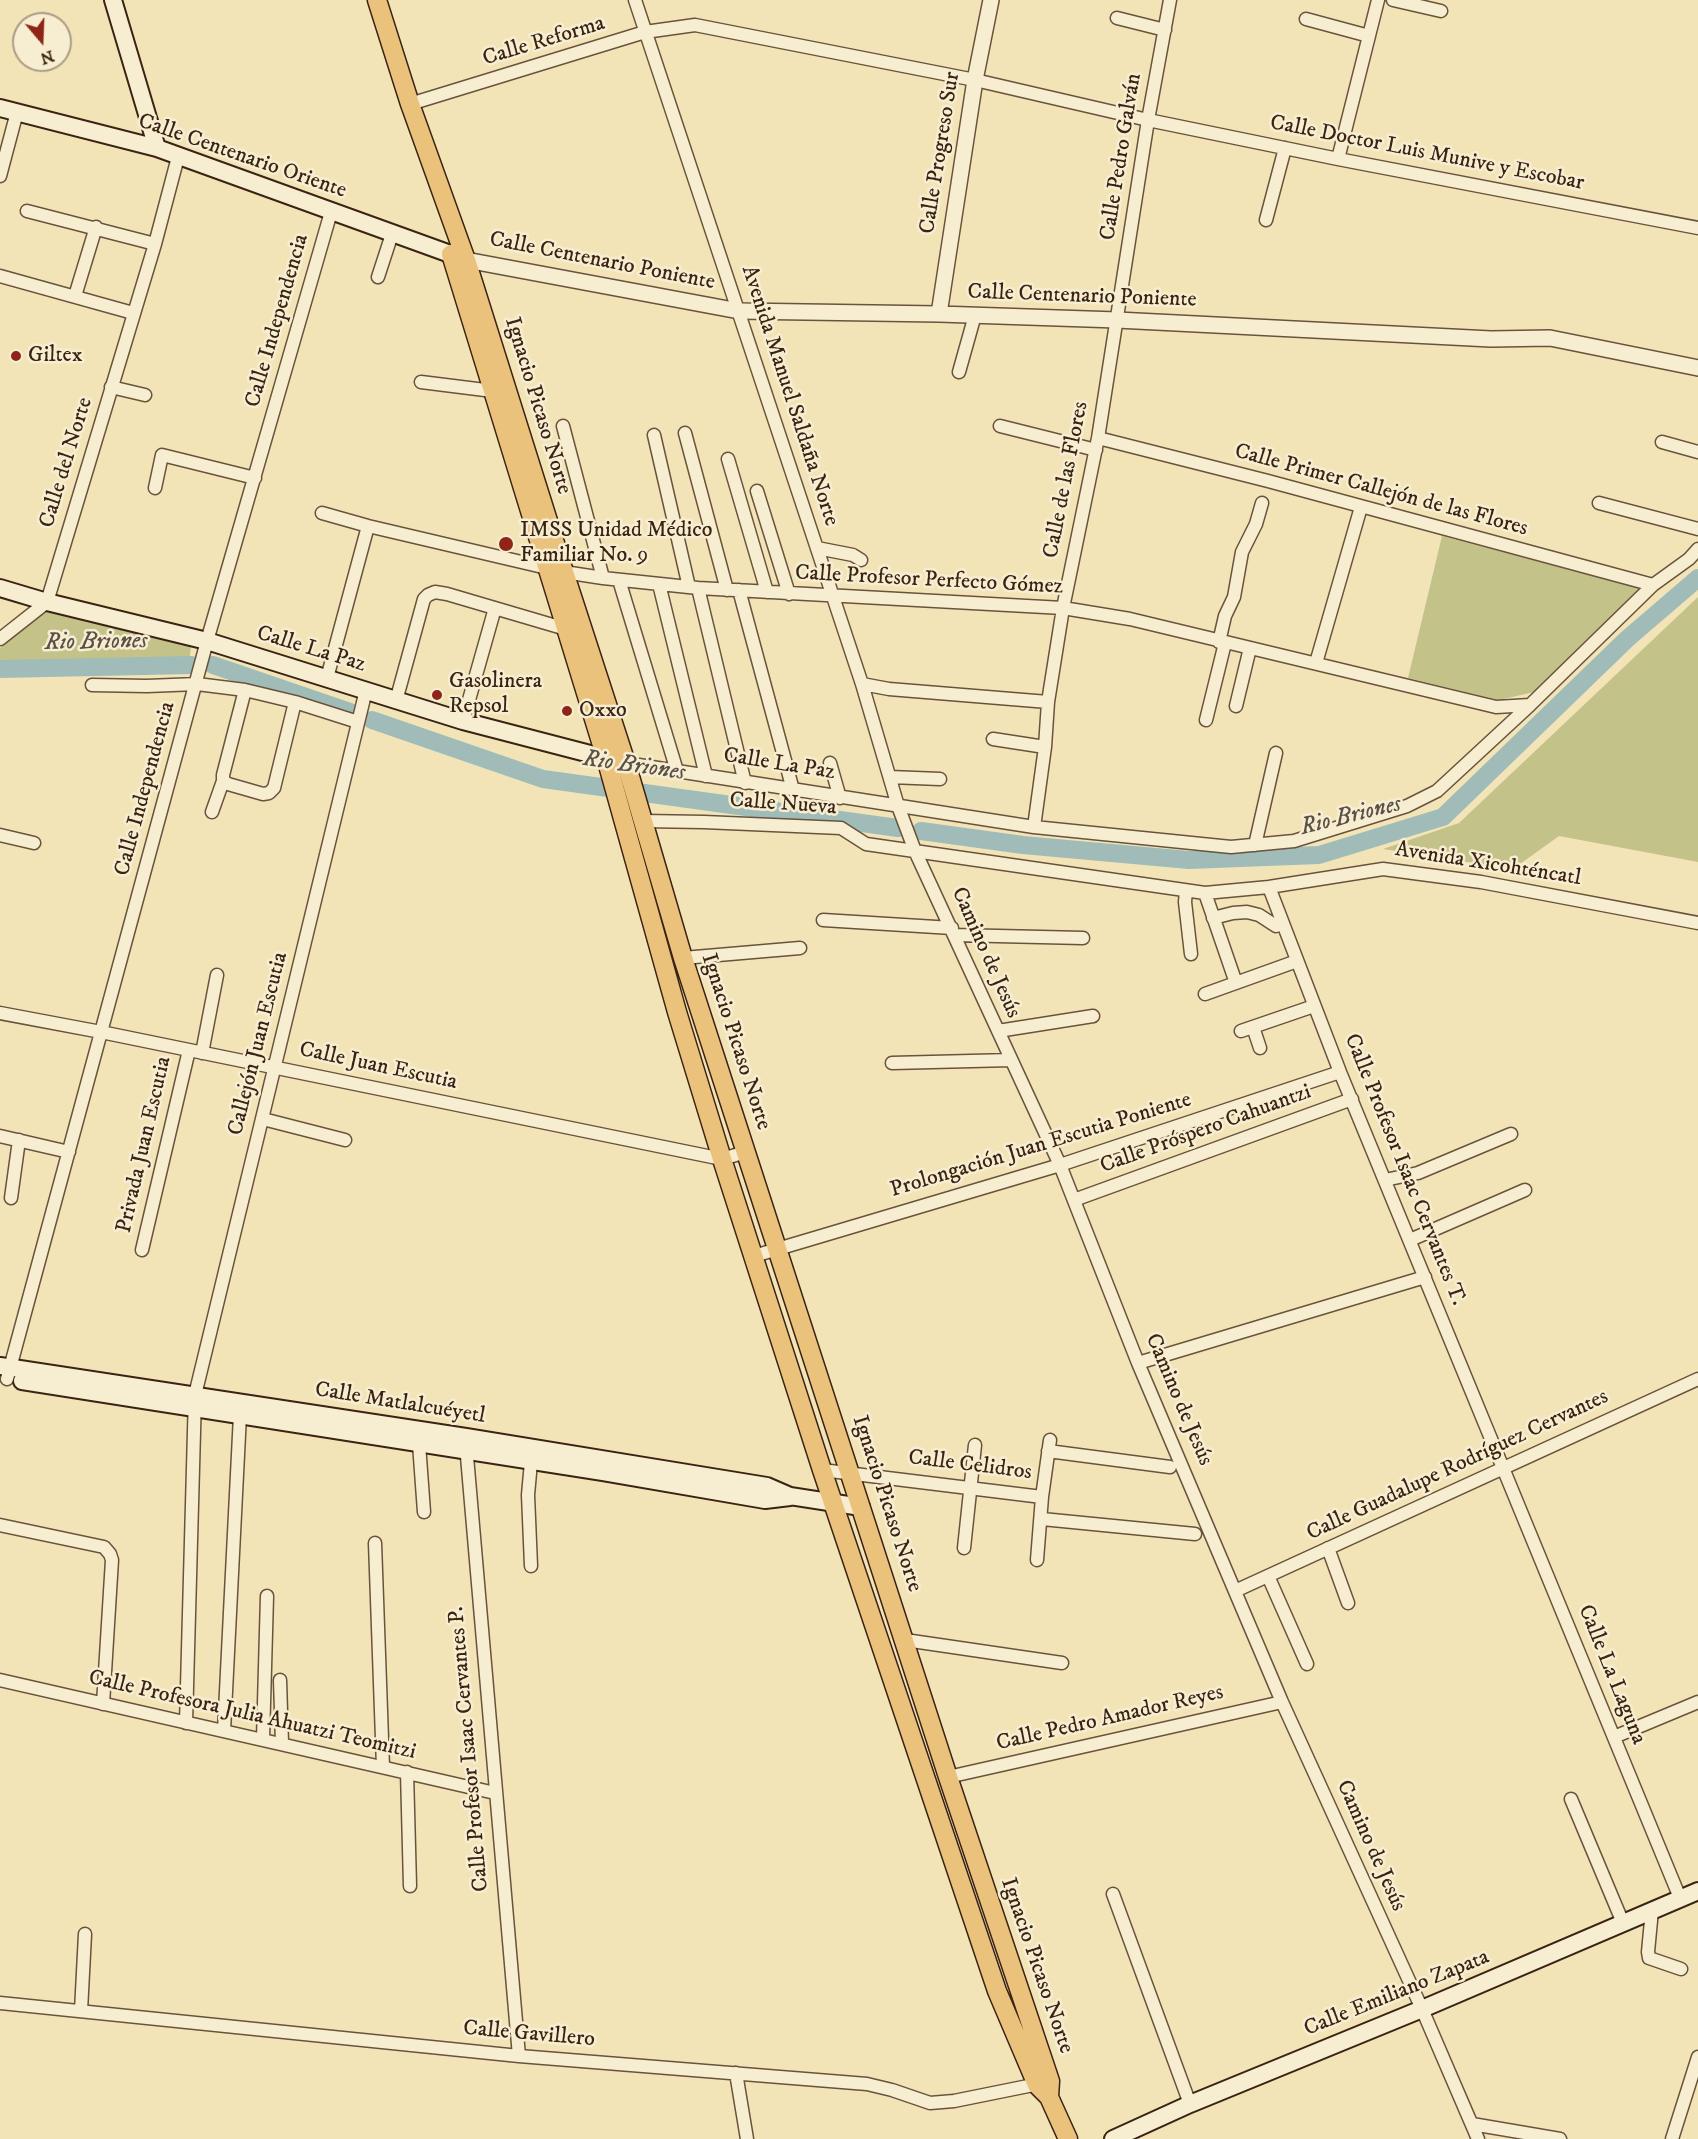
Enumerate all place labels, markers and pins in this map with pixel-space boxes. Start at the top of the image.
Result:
place label: Giltex [28,343,83,369]
marker: Giltex [9,349,23,363]
place label: IMSS Unidad Médico Familiar No. 9 [520,518,712,570]
marker: IMSS Unidad Médico Familiar No. 9 [497,535,515,553]
place label: Gasolinera Repsol [449,669,542,720]
marker: Gasolinera Repsol [430,688,444,702]
place label: Oxxo [579,698,627,724]
marker: Oxxo [560,704,574,718]

